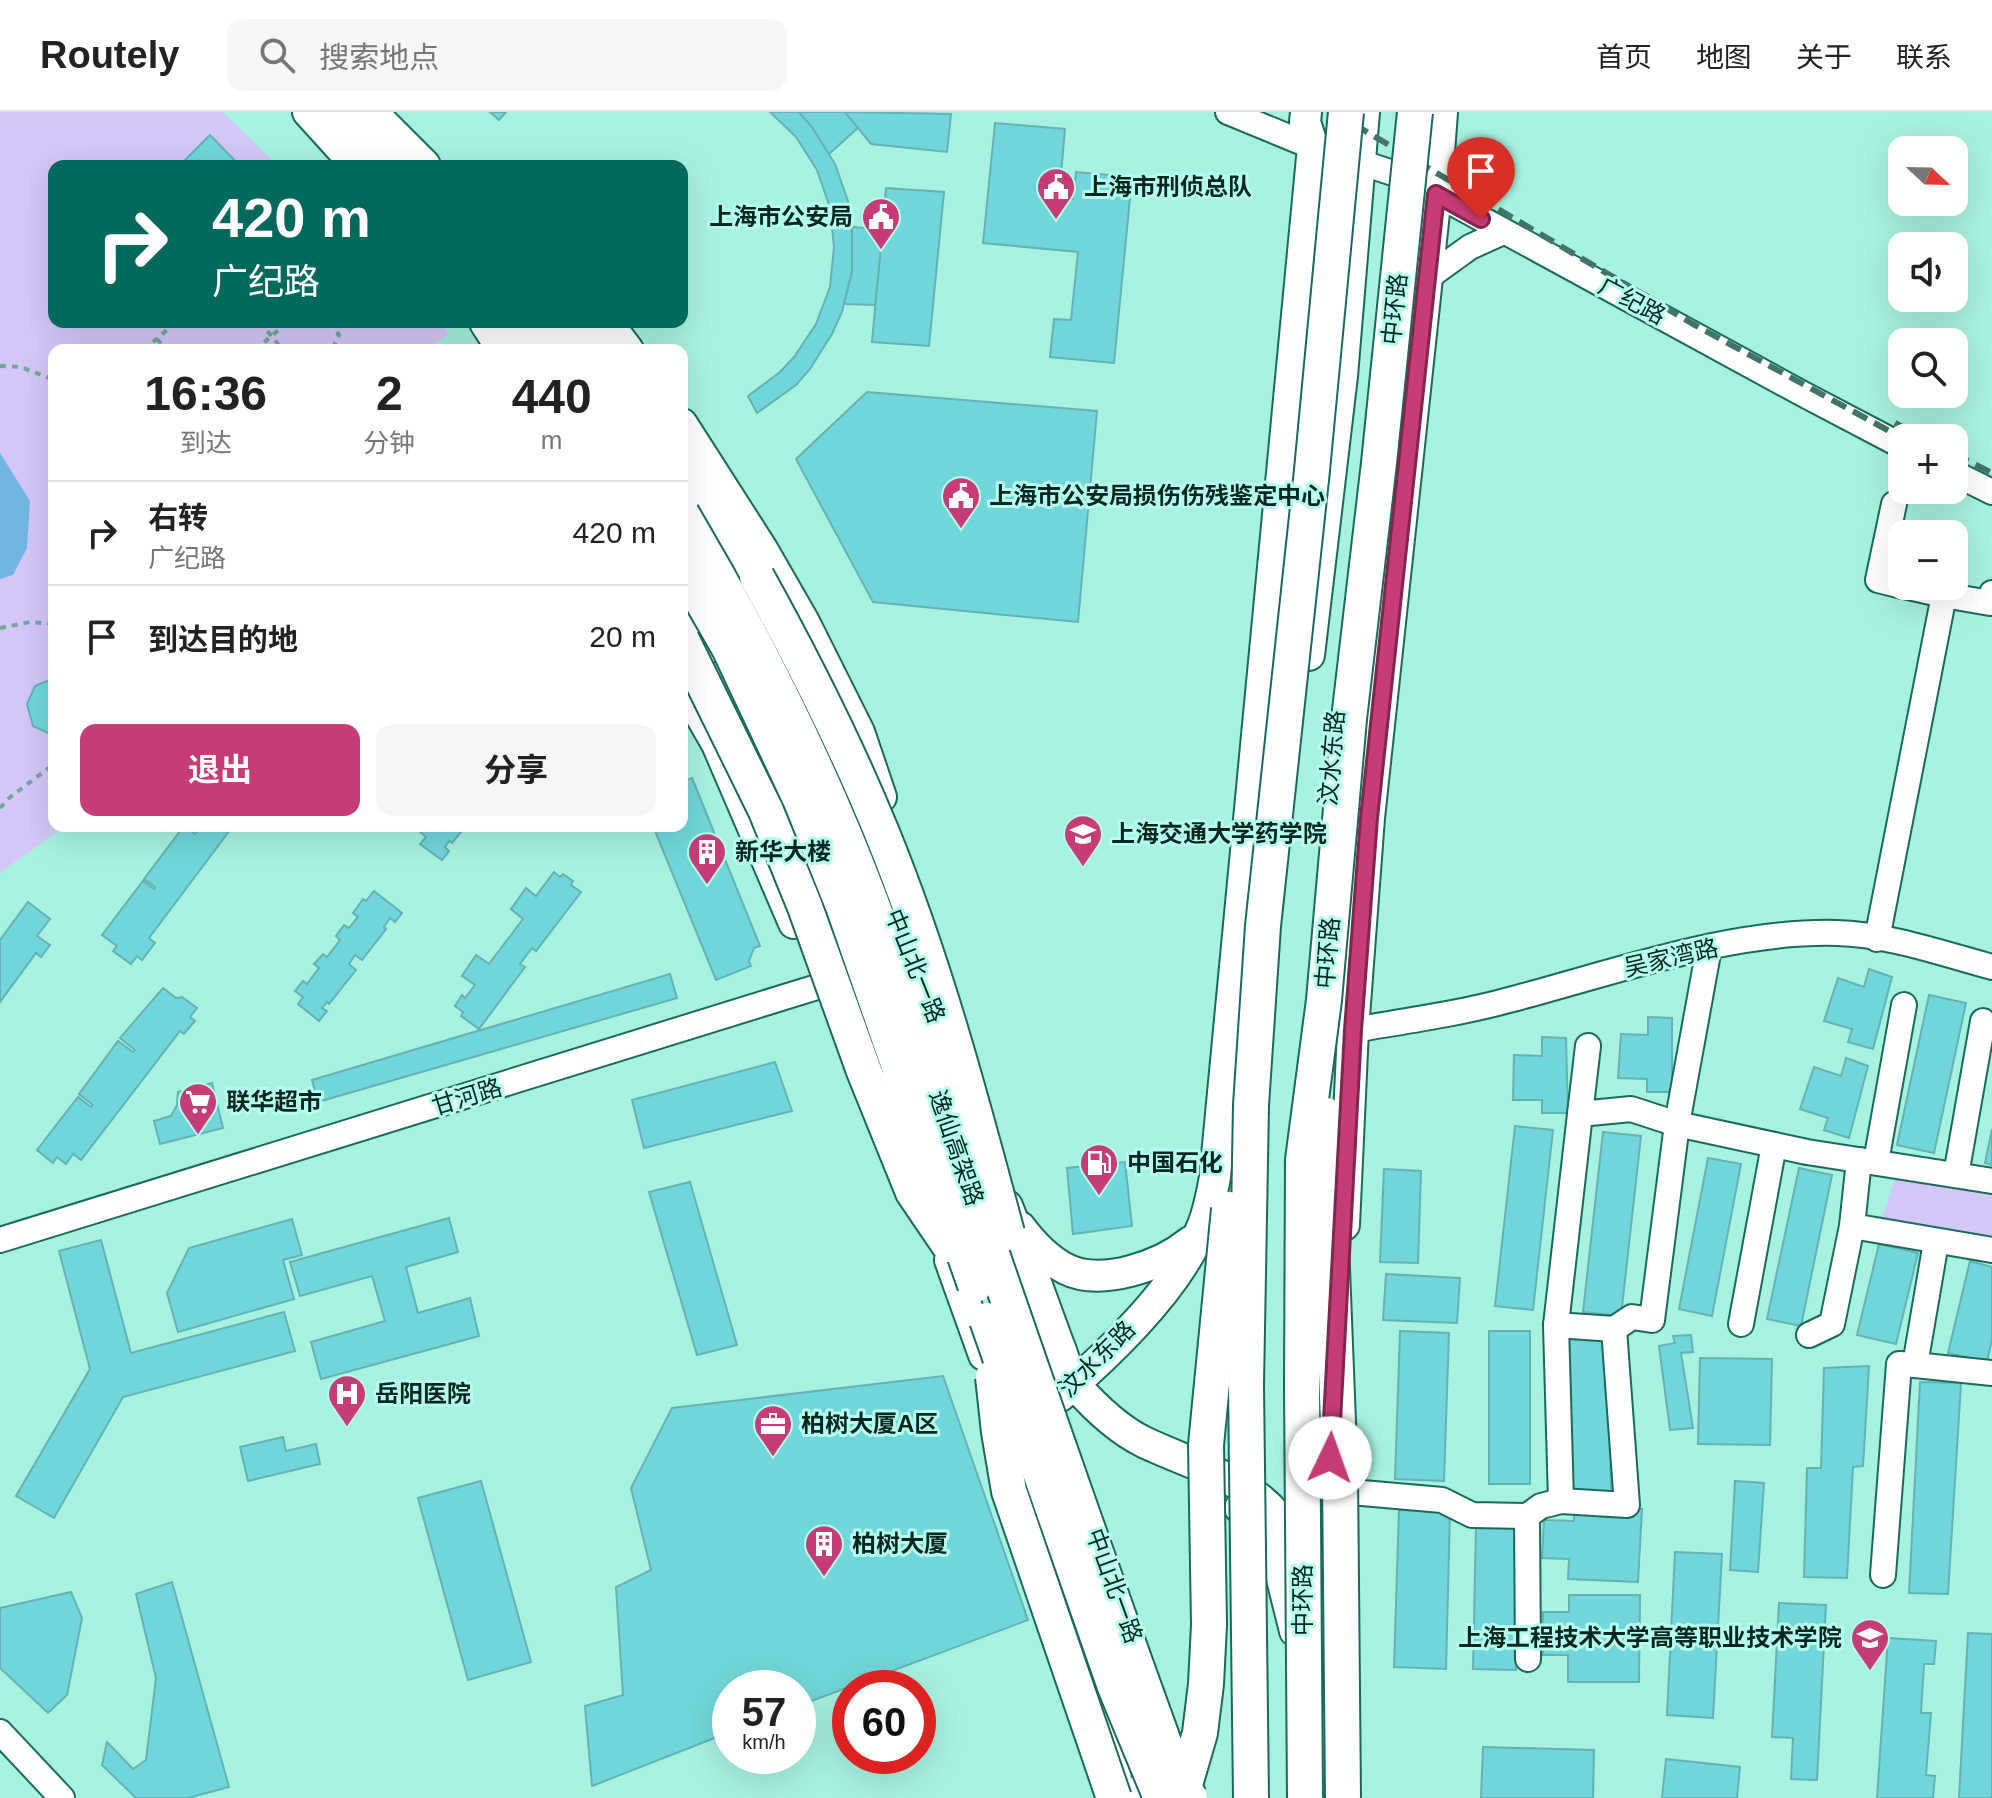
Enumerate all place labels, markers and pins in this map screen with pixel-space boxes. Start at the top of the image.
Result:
pin [1447,137,1515,219]
public building icon: 上海市刑侦总队 [1035,166,1077,221]
place label: 上海市刑侦总队 [1084,173,1252,200]
public building icon: 上海市公安局 [860,196,902,251]
place label: 上海市公安局 [709,203,853,230]
public building icon: 上海市公安局损伤伤残鉴定中心 [940,475,982,530]
place label: 上海市公安局损伤伤残鉴定中心 [989,482,1325,509]
school or university icon: 上海交通大学药学院 [1062,813,1104,868]
place label: 上海交通大学药学院 [1111,820,1327,847]
building icon: 新华大楼 [686,831,728,886]
place label: 新华大楼 [735,838,831,865]
supermarket icon: 联华超市 [177,1081,219,1136]
place label: 联华超市 [226,1088,322,1115]
fuel station icon: 中国石化 [1078,1142,1120,1197]
place label: 中国石化 [1127,1149,1223,1176]
hospital icon: 岳阳医院 [326,1373,368,1428]
place label: 岳阳医院 [375,1380,471,1407]
office icon: 柏树大厦A区 [752,1403,794,1458]
place label: 柏树大厦A区 [801,1410,938,1437]
building icon: 柏树大厦 [803,1523,845,1578]
place label: 柏树大厦 [852,1530,948,1557]
school or university icon: 上海工程技术大学高等职业技术学院 [1849,1617,1891,1672]
place label: 上海工程技术大学高等职业技术学院 [1458,1624,1842,1651]

